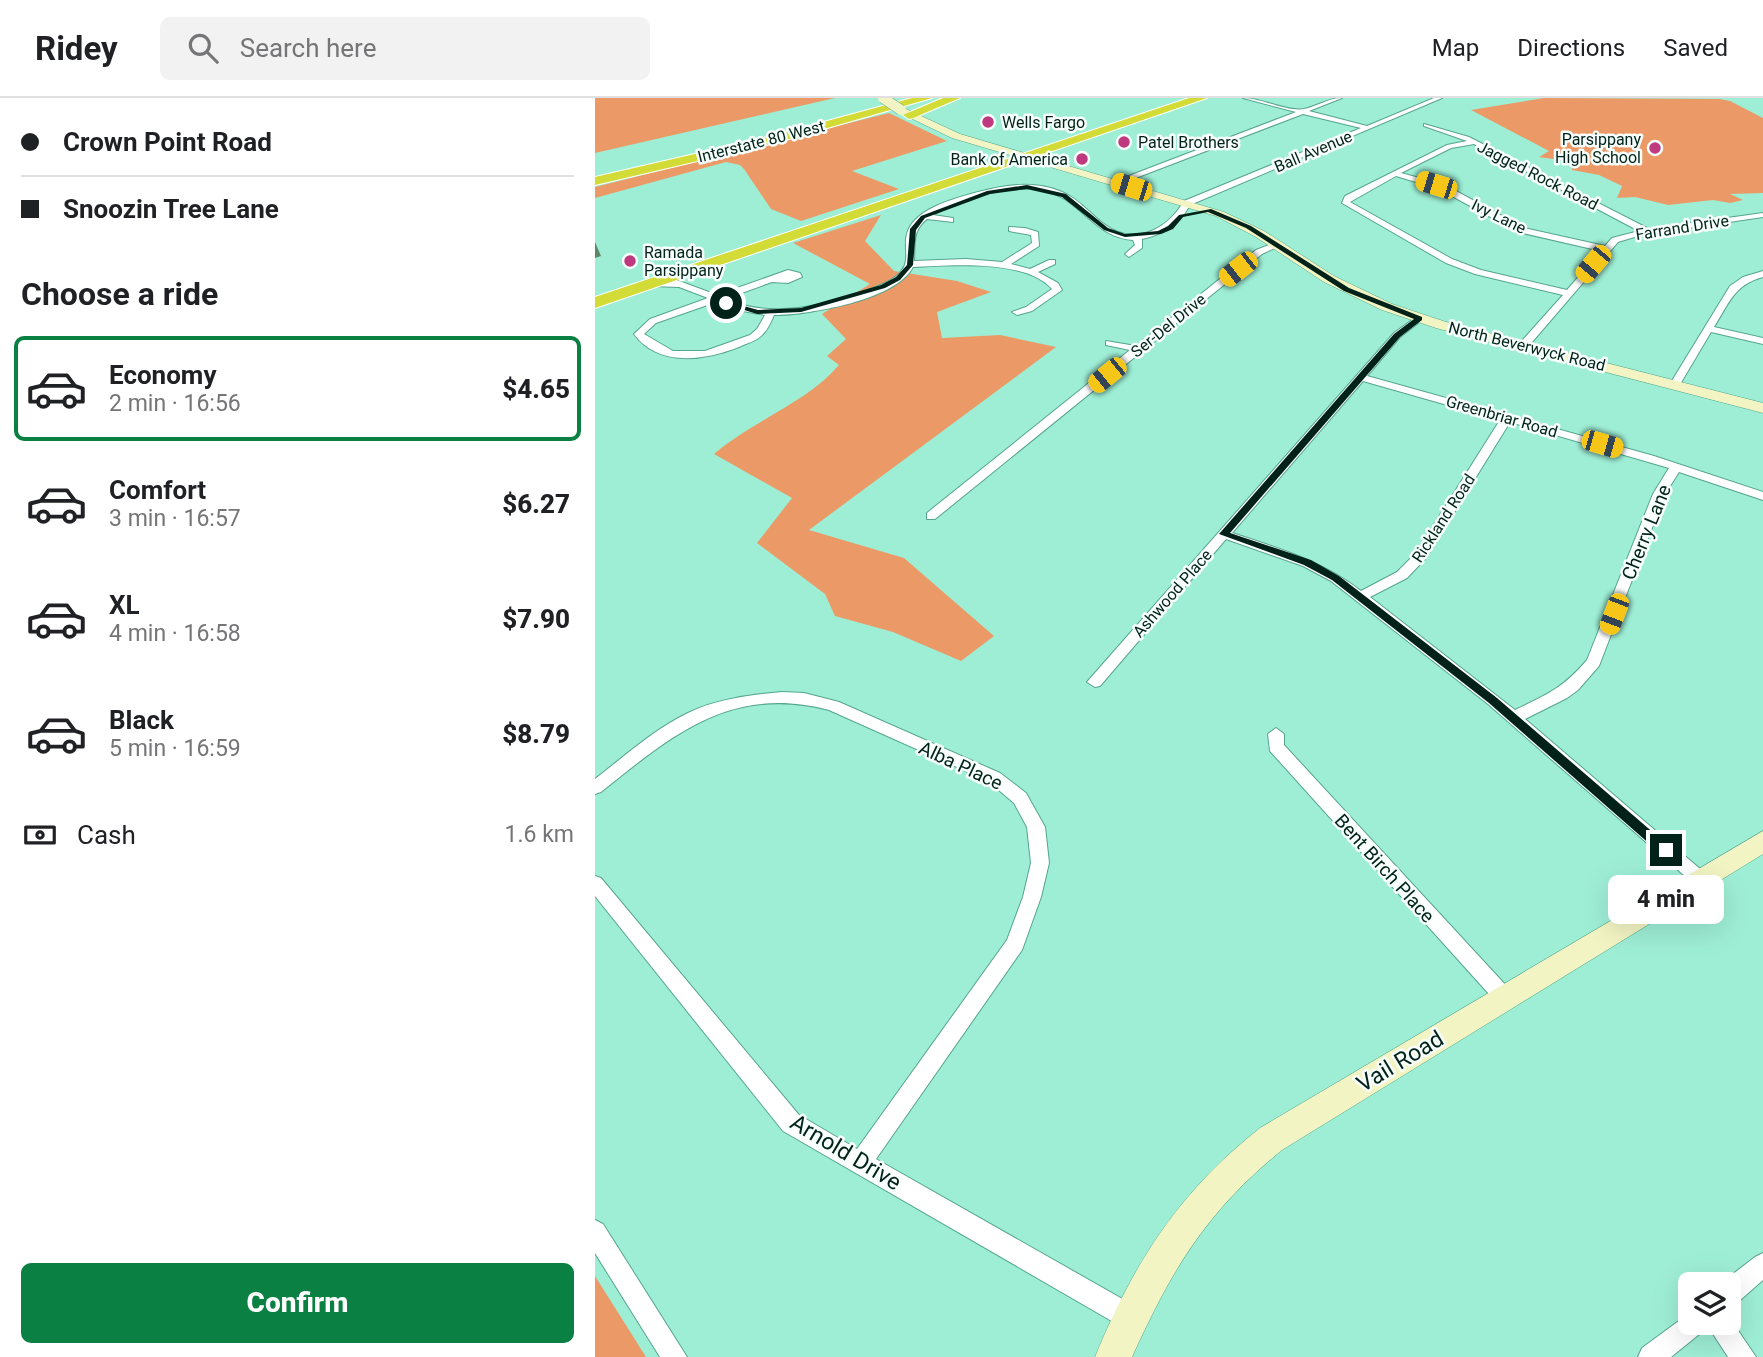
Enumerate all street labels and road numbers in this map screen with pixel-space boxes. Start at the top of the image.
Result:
street label: Interstate 80 West [696,117,827,166]
street label: Ball Avenue [1271,127,1355,176]
street label: Jagged Rock Road [1474,137,1601,214]
street label: Ivy Lane [1468,195,1529,238]
street label: Farrand Drive [1634,211,1730,244]
street label: Ser-Del Drive [1127,289,1210,361]
street label: North Beverwyck Road [1446,318,1607,375]
street label: Greenbriar Road [1444,391,1560,441]
street label: Rickland Road [1408,471,1479,566]
street label: Cherry Lane [1617,481,1676,583]
street label: Ashwood Place [1129,545,1216,641]
street label: Alba Place [915,736,1006,795]
street label: Bent Birch Place [1330,809,1439,927]
street label: Vail Road [1352,1025,1448,1098]
street label: Arnold Drive [785,1109,906,1196]

